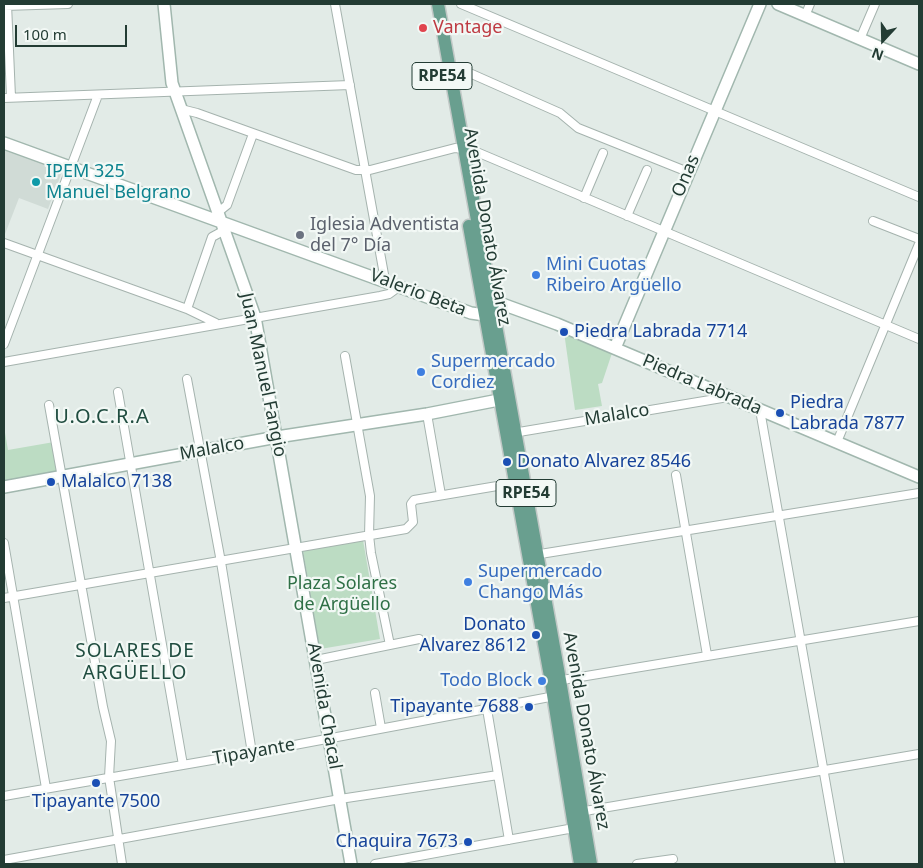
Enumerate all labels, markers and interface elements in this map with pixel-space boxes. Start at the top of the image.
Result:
scale bar [18,15,130,47]
north arrow [858,15,908,65]
place label: Vantage [433,17,502,39]
marker: Vantage [417,22,429,34]
text: 100 m [23,24,67,44]
text: N [869,44,886,65]
road number: RPE54 [412,62,472,90]
street label: Avenida Donato Álvarez [459,126,515,328]
street label: Onas [667,152,705,200]
place label: IPEM 325 Manuel Belgrano [46,161,191,203]
marker: IPEM 325 Manuel Belgrano [30,176,42,188]
place label: Iglesia Adventista del 7° Día [310,214,459,256]
marker: Iglesia Adventista del 7° Día [294,229,306,241]
place label: Mini Cuotas Ribeiro Argüello [546,254,682,296]
street label: Valerio Beta [367,265,469,321]
marker: Mini Cuotas Ribeiro Argüello [530,269,542,281]
street label: Juan Manuel Fangio [235,291,291,459]
place label: Piedra Labrada 7714 [574,321,747,343]
marker: Piedra Labrada 7714 [558,326,570,338]
street label: Piedra Labrada [639,350,765,420]
place label: Supermercado Cordiez [431,351,555,394]
marker: Supermercado Cordiez [415,366,427,378]
place label: Piedra Labrada 7877 [790,392,905,434]
street label: Malalco [583,399,651,431]
district label: U.O.C.R.A [53,405,151,429]
marker: Piedra Labrada 7877 [774,407,786,419]
street label: Malalco [178,433,246,465]
place label: Donato Alvarez 8546 [517,451,691,473]
marker: Donato Alvarez 8546 [501,456,513,468]
place label: Malalco 7138 [61,471,172,493]
marker: Malalco 7138 [45,476,57,488]
road number: RPE54 [496,479,556,506]
place label: Supermercado Chango Más [478,561,602,604]
park label: Plaza Solares de Argüello [287,573,397,616]
marker: Supermercado Chango Más [462,576,474,588]
place label: Donato Alvarez 8612 [419,614,526,656]
marker: Donato Alvarez 8612 [530,629,542,641]
street label: Avenida Donato Álvarez [558,630,614,832]
district label: SOLARES DE ARGÜELLO [74,641,196,685]
street label: Avenida Chacal [302,641,346,771]
place label: Todo Block [440,670,532,692]
marker: Todo Block [536,675,548,687]
place label: Tipayante 7688 [390,696,519,718]
marker: Tipayante 7688 [523,701,535,713]
street label: Tipayante [211,734,297,770]
marker: Tipayante 7500 [90,777,102,789]
place label: Tipayante 7500 [32,791,160,813]
place label: Chaquira 7673 [336,831,458,853]
marker: Chaquira 7673 [462,836,474,848]

